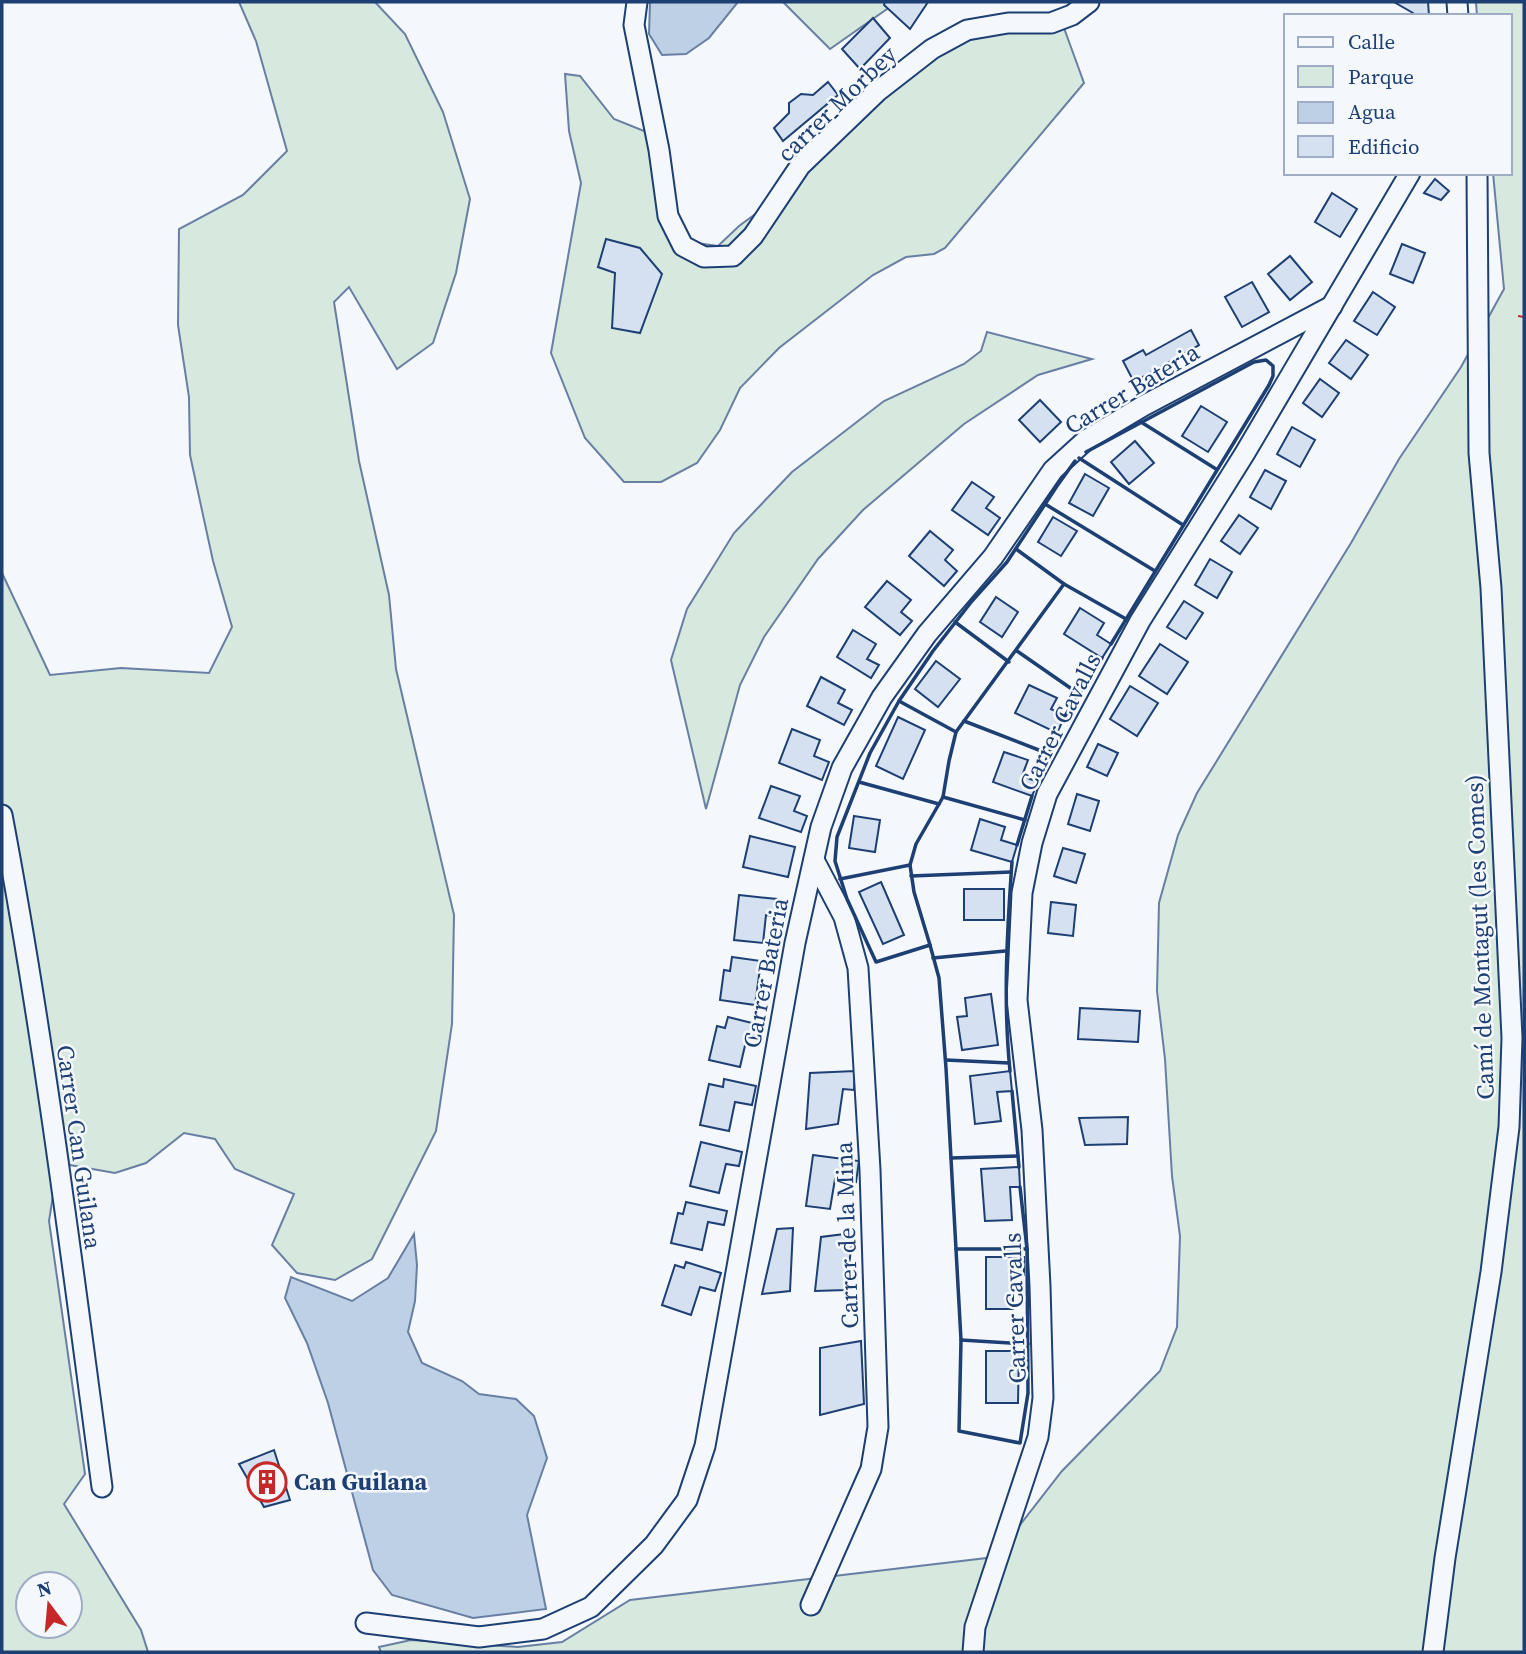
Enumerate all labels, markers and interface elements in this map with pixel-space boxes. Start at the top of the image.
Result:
legend [1284,14,1512,175]
text: Calle [1348,27,1395,56]
street label: carrer Morbey [770,38,904,169]
text: Parque [1348,62,1414,91]
text: Agua [1348,97,1396,126]
text: Edificio [1348,132,1420,161]
street label: Carrer Bateria [1058,335,1206,442]
street label: Carrer Cavalls [1011,647,1108,796]
street label: Camí de Montagut (les Comes) [1457,774,1502,1100]
street label: Carrer Bateria [735,894,796,1051]
street label: Carrer Can Guilana [49,1043,110,1252]
street label: Carrer de la Mina [827,1140,866,1329]
street label: Carrer Cavalls [995,1232,1034,1384]
building icon: Can Guilana [246,1461,288,1503]
place label: Can Guilana [294,1465,428,1498]
north arrow [14,1570,84,1640]
text: N [34,1574,55,1603]

